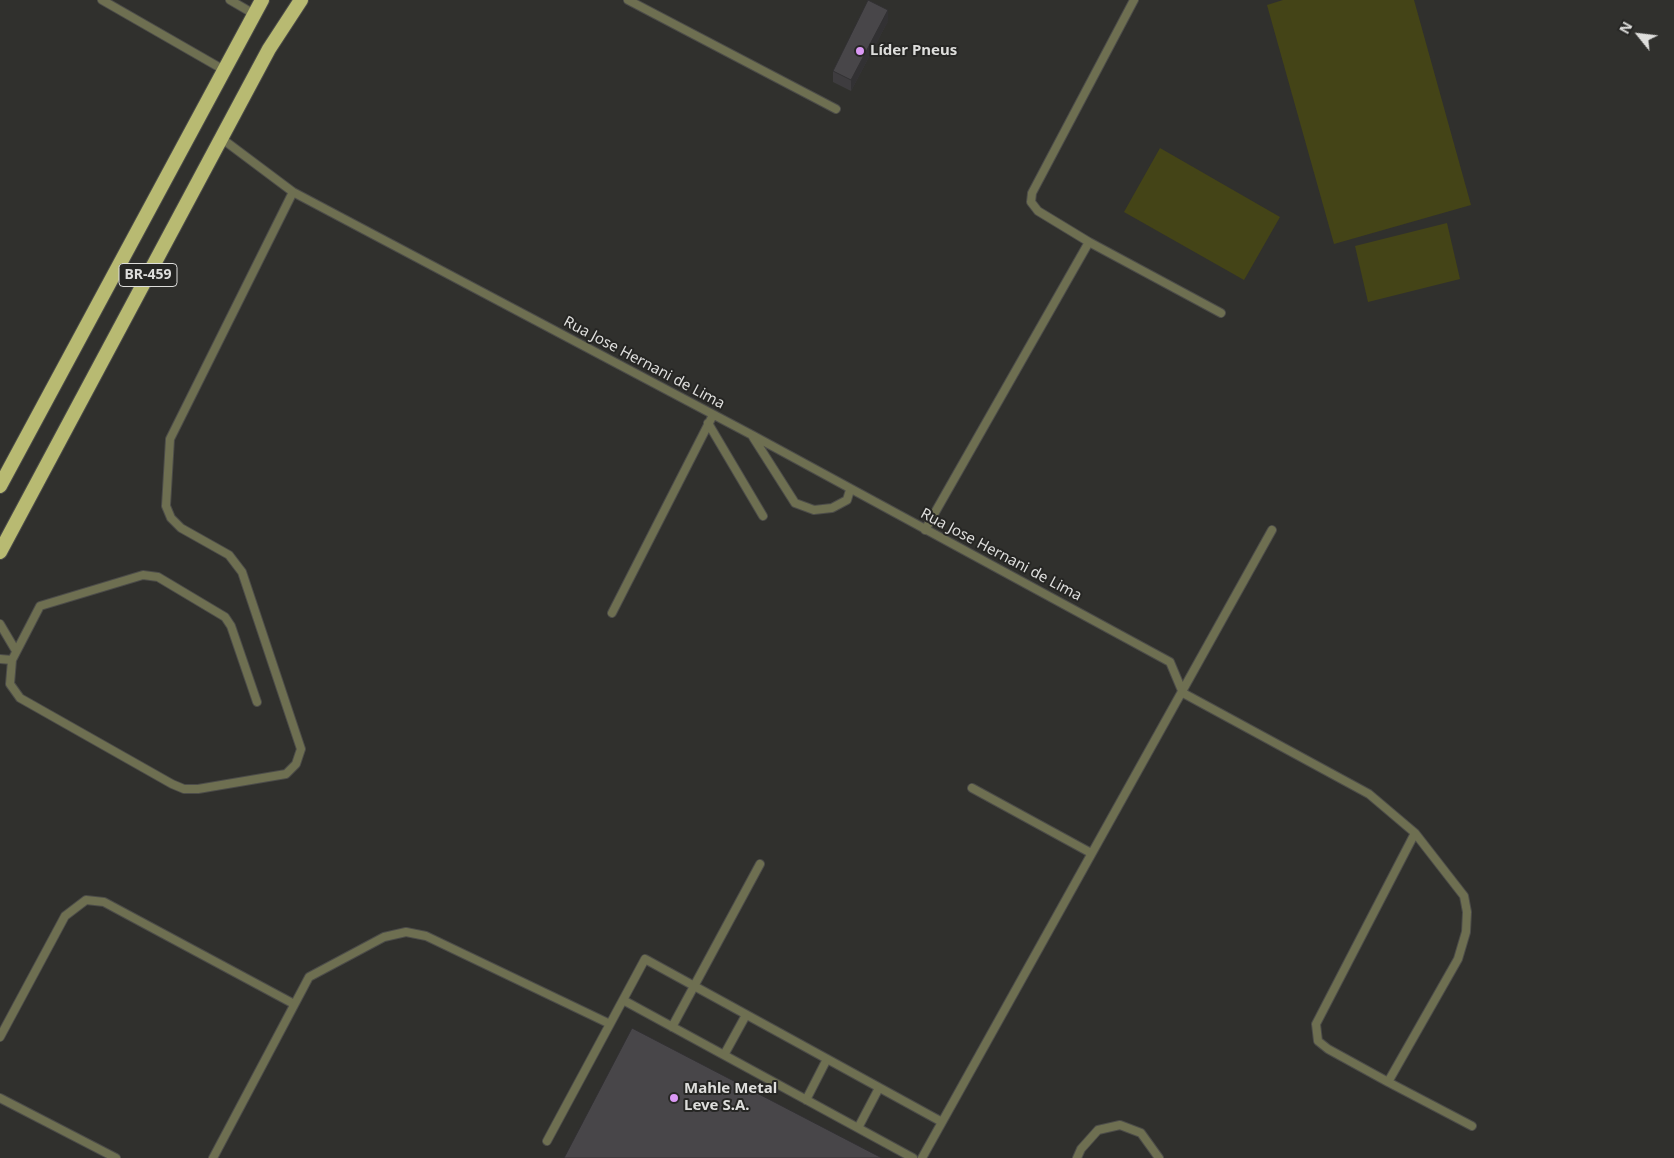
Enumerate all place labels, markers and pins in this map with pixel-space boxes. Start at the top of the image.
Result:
place label: Líder Pneus [870,42,957,60]
marker: Líder Pneus [854,45,866,57]
place label: Mahle Metal Leve S.A. [684,1080,777,1115]
marker: Mahle Metal Leve S.A. [668,1092,680,1104]

